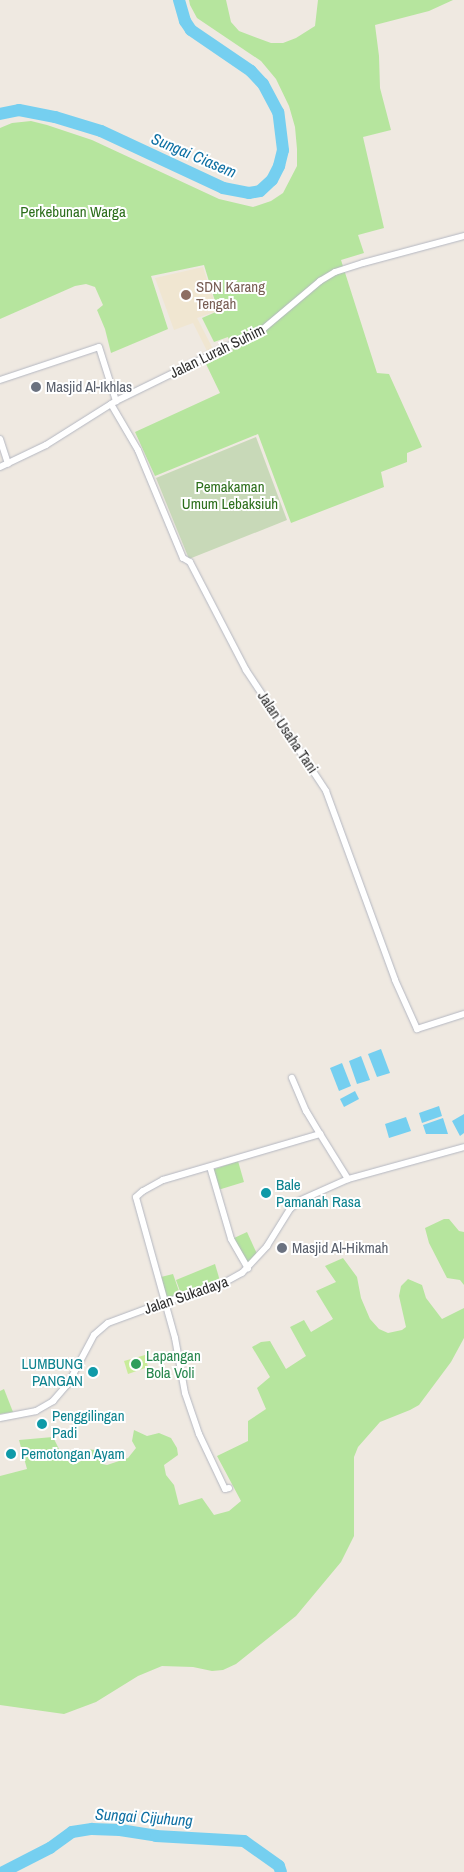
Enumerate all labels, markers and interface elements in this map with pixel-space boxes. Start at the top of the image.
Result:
water label: Sungai Ciasem [149,128,239,182]
park label: Perkebunan Warga [20,203,126,221]
place label: SDN Karang Tengah [196,277,265,312]
marker: SDN Karang Tengah [180,289,192,301]
street label: Jalan Lurah Suhim [167,320,267,382]
place label: Masjid Al-Ikhlas [46,378,133,396]
marker: Masjid Al-Ikhlas [30,381,42,393]
park label: Pemakaman Umum Lebaksiuh [182,477,278,512]
street label: Jalan Usaha Tani [254,687,322,777]
place label: Bale Pamanah Rasa [276,1175,361,1210]
marker: Bale Pamanah Rasa [260,1187,272,1199]
place label: Masjid Al-Hikmah [292,1239,389,1257]
marker: Masjid Al-Hikmah [276,1242,288,1254]
street label: Jalan Sukadaya [142,1272,230,1318]
place label: Lapangan Bola Voli [146,1346,201,1381]
place label: LUMBUNG PANGAN [22,1354,83,1389]
marker: Lapangan Bola Voli [130,1358,142,1370]
marker: LUMBUNG PANGAN [87,1366,99,1378]
place label: Penggilingan Padi [52,1406,124,1441]
marker: Penggilingan Padi [36,1418,48,1430]
place label: Pemotongan Ayam [21,1445,125,1463]
marker: Pemotongan Ayam [5,1448,17,1460]
water label: Sungai Cijuhung [95,1804,193,1830]

